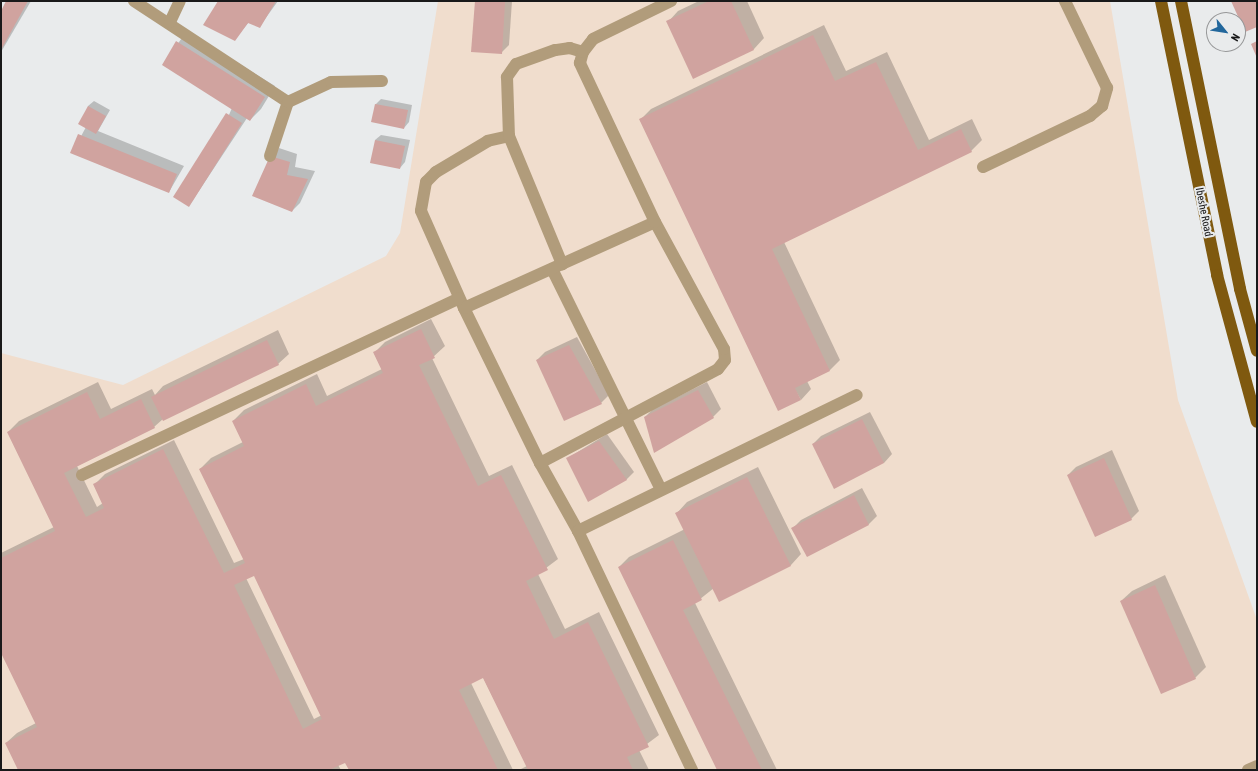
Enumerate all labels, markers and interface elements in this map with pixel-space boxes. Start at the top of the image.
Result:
north arrow [1206,12,1246,52]
text: N [1229,32,1242,43]
street label: Ibeshe Road [1193,186,1215,238]

